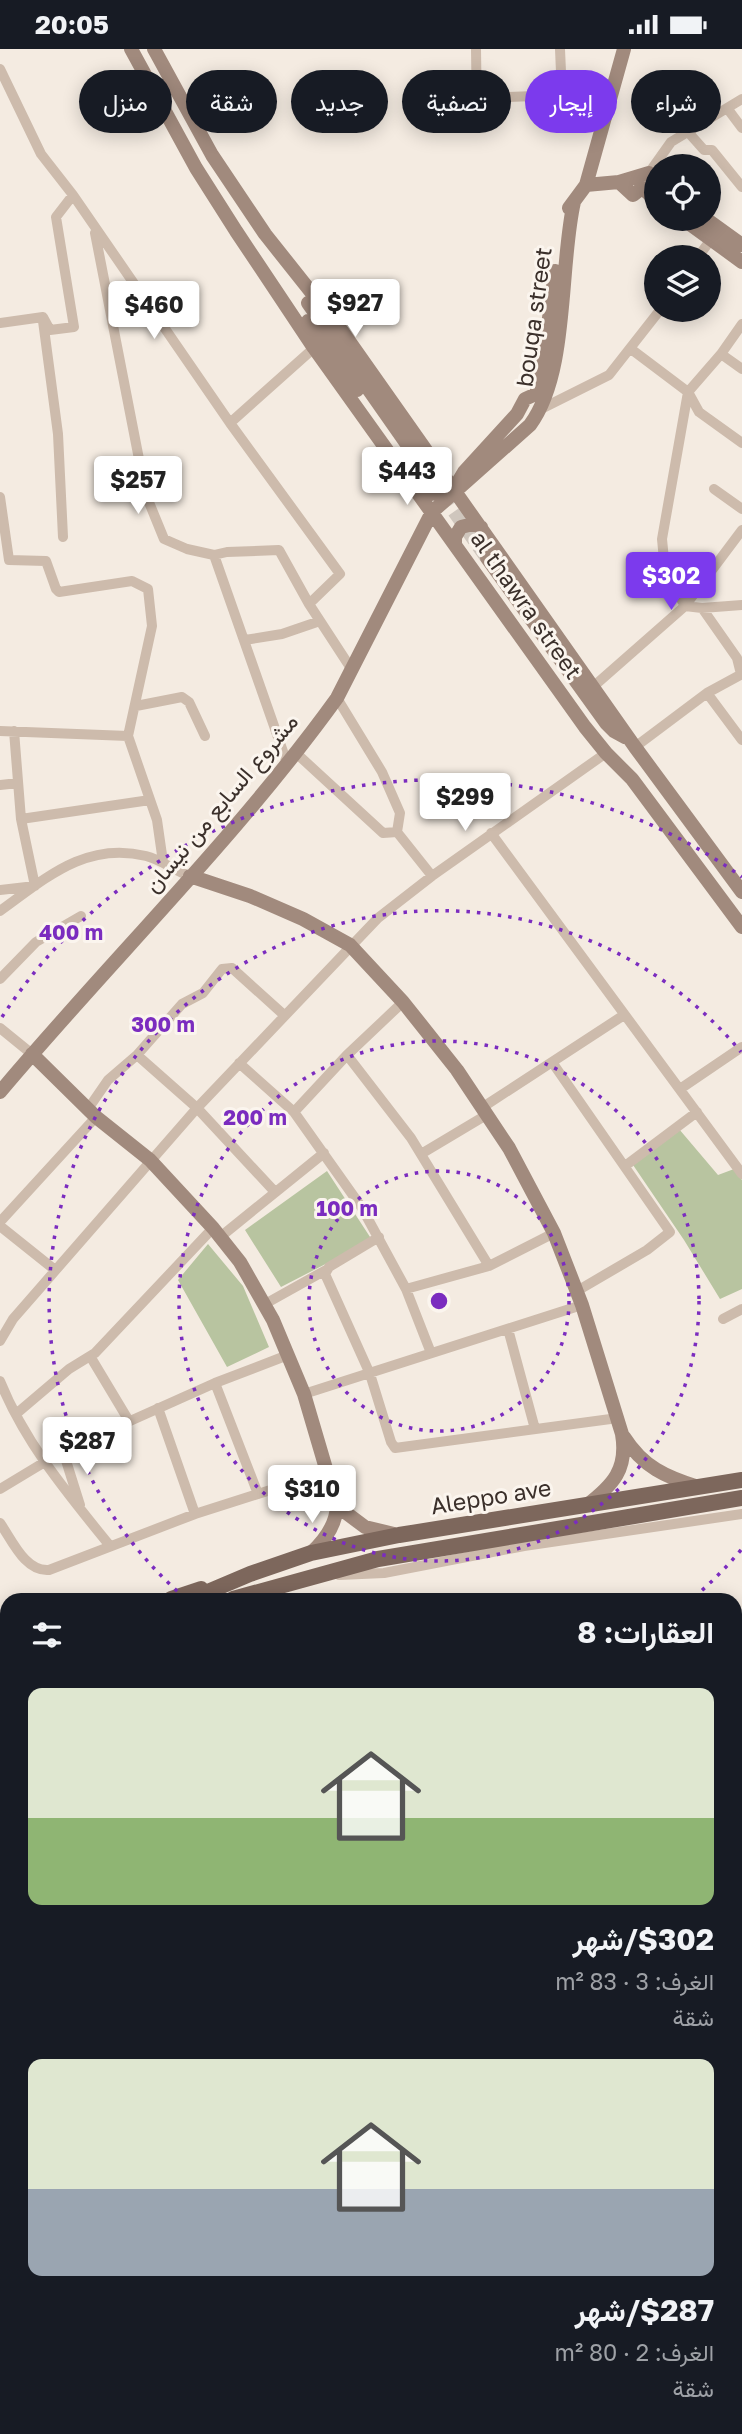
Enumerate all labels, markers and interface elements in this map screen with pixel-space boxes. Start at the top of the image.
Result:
text: 20:05 [35,9,109,40]
chip: منزل [79,70,172,133]
chip: شقة [186,70,277,133]
chip: جديد [291,70,388,133]
chip: تصفية [402,70,511,133]
chip: إيجار [525,70,617,133]
chip: شراء [631,70,721,133]
map controls [644,154,721,322]
button: locate [644,154,721,231]
street label: bouqa street [509,245,557,389]
button: layers [644,245,721,322]
pin: $927 [314,279,396,339]
pin: $460 [113,281,195,341]
text: $927 [327,288,383,316]
text: $460 [124,290,184,318]
pin: $443 [366,447,448,507]
pin: $257 [97,456,179,516]
text: $443 [378,456,436,484]
text: $257 [110,465,166,493]
street label: al thawra street [465,525,588,684]
pin: $302 [630,553,712,612]
text: $302 [642,561,700,589]
street label: مشروع السابع من نيسان [137,707,305,899]
pin: $299 [424,773,506,833]
text: $299 [436,782,494,810]
text: 400 m [39,919,103,945]
text: 300 m [131,1011,195,1037]
text: 200 m [223,1104,287,1130]
text: 100 m [316,1195,378,1221]
centre of rings [427,1289,451,1313]
pin: $287 [46,1417,128,1477]
text: $287 [59,1426,115,1454]
pin: $310 [271,1465,353,1525]
street label: Aleppo ave [429,1473,553,1519]
text: $310 [284,1474,340,1502]
text: العقارات: 8 [577,1614,714,1650]
icon: filters [28,1616,66,1654]
icon: home [308,1733,434,1859]
text: $302/شهر [573,1921,714,1957]
text: الغرف: 3 · 83 m² [555,1967,714,1995]
text: شقة [672,2003,714,2031]
icon: home [308,2104,434,2230]
text: $287/شهر [575,2292,714,2328]
text: الغرف: 2 · 80 m² [555,2338,714,2366]
text: شقة [672,2374,714,2402]

